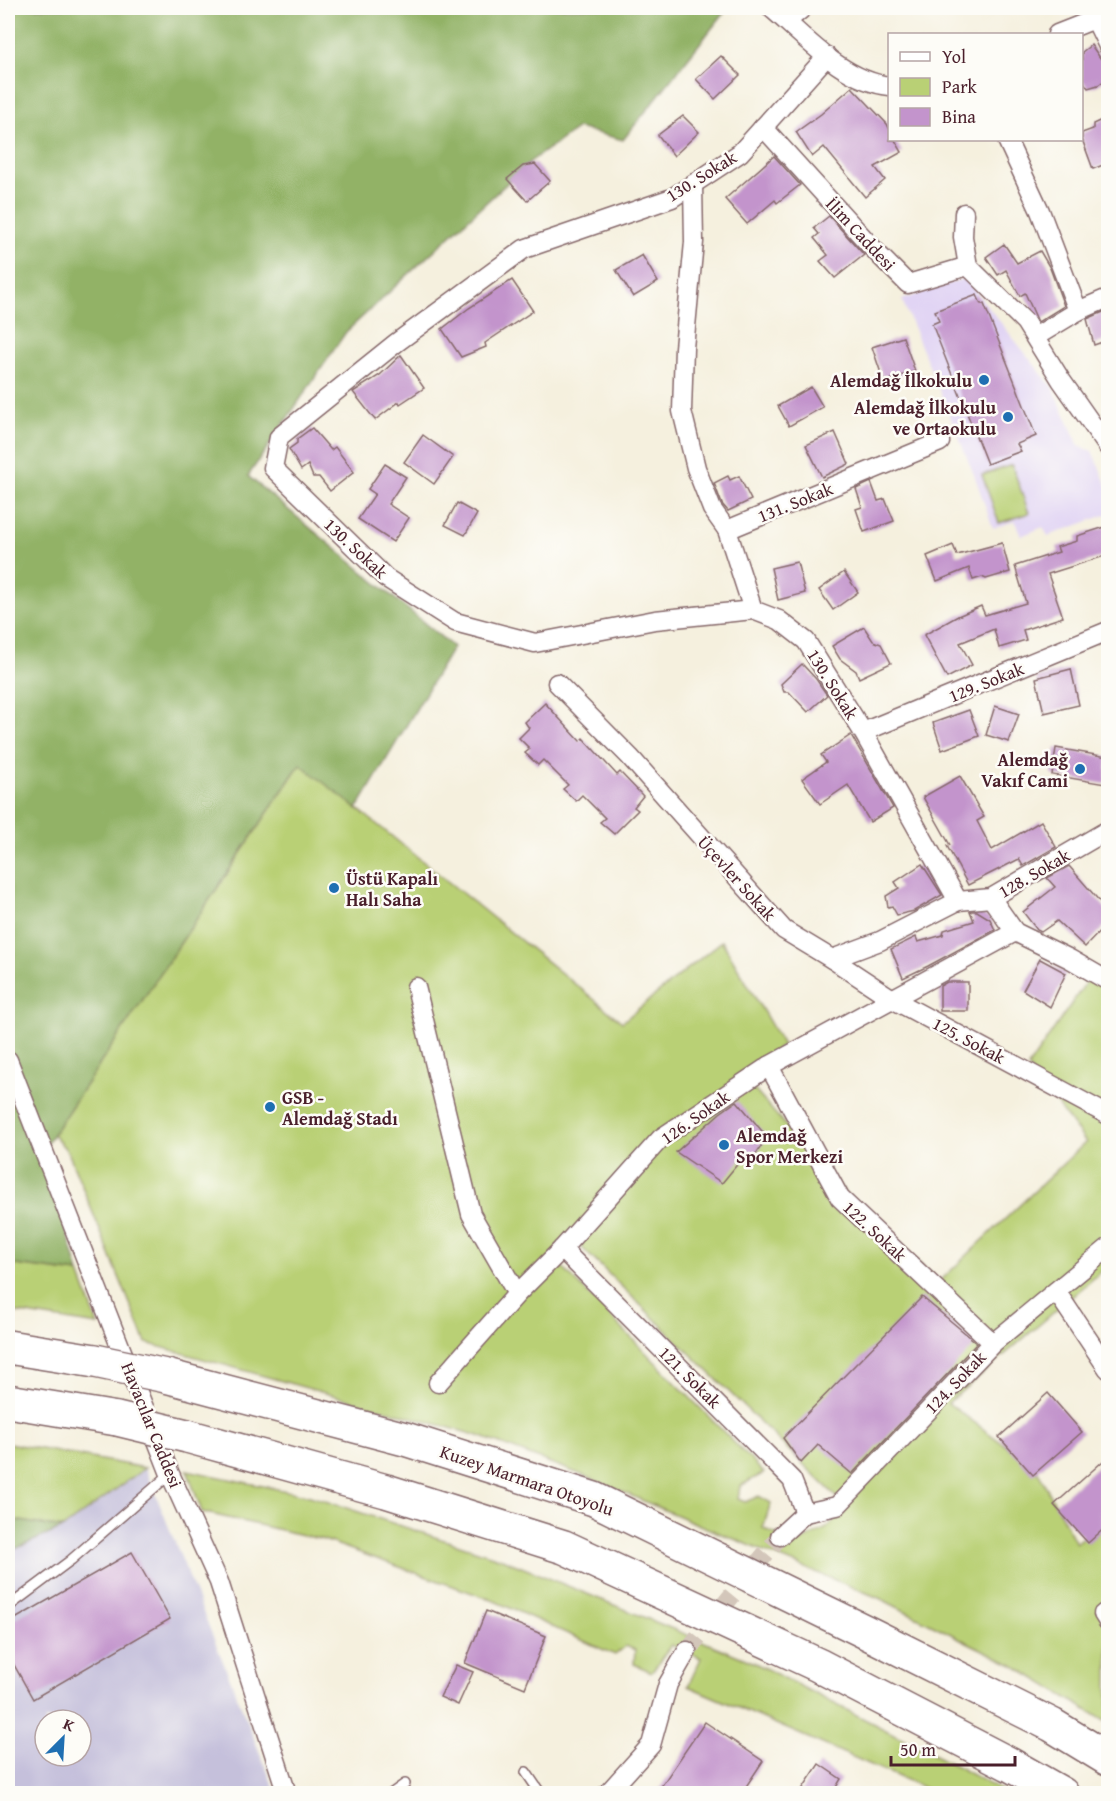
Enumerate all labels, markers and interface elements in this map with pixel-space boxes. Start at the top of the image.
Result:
legend [888,33,1083,141]
text: Yol [942,43,966,70]
text: Park [942,73,978,100]
text: Bina [942,103,976,130]
street label: 130. Sokak [660,143,742,208]
street label: İlim Caddesi [820,191,902,277]
place label: Alemdağ İlkokulu [830,367,973,394]
marker: Alemdağ İlkokulu [977,373,991,387]
place label: Alemdağ İlkokulu ve Ortaokulu [854,394,997,442]
marker: Alemdağ İlkokulu ve Ortaokulu [1001,410,1015,424]
street label: 131. Sokak [753,474,838,529]
street label: 130. Sokak [318,511,395,585]
street label: 130. Sokak [801,643,866,725]
street label: 129. Sokak [944,654,1029,709]
place label: Alemdağ Vakıf Cami [981,746,1069,794]
marker: Alemdağ Vakıf Cami [1073,762,1087,776]
street label: Üçevler Sokak [691,829,783,927]
street label: 128. Sokak [993,841,1076,904]
place label: Üstü Kapalı Halı Saha [346,865,439,913]
marker: Üstü Kapalı Halı Saha [327,881,341,895]
street label: 125. Sokak [928,1010,1011,1071]
street label: 126. Sokak [655,1083,736,1151]
place label: GSB - Alemdağ Stadı [282,1084,398,1132]
marker: GSB - Alemdağ Stadı [263,1100,277,1114]
place label: Alemdağ Spor Merkezi [736,1122,843,1170]
marker: Alemdağ Spor Merkezi [717,1138,731,1152]
street label: 122. Sokak [837,1194,914,1268]
street label: 121. Sokak [652,1339,728,1415]
street label: 124. Sokak [918,1344,993,1420]
street label: Havacılar Caddesi [114,1358,190,1492]
street label: Kuzey Marmara Otoyolu [436,1438,618,1523]
north arrow [33,1708,93,1768]
text: K [60,1711,79,1738]
scale bar [891,1729,1016,1767]
text: 50 m [900,1736,936,1763]

